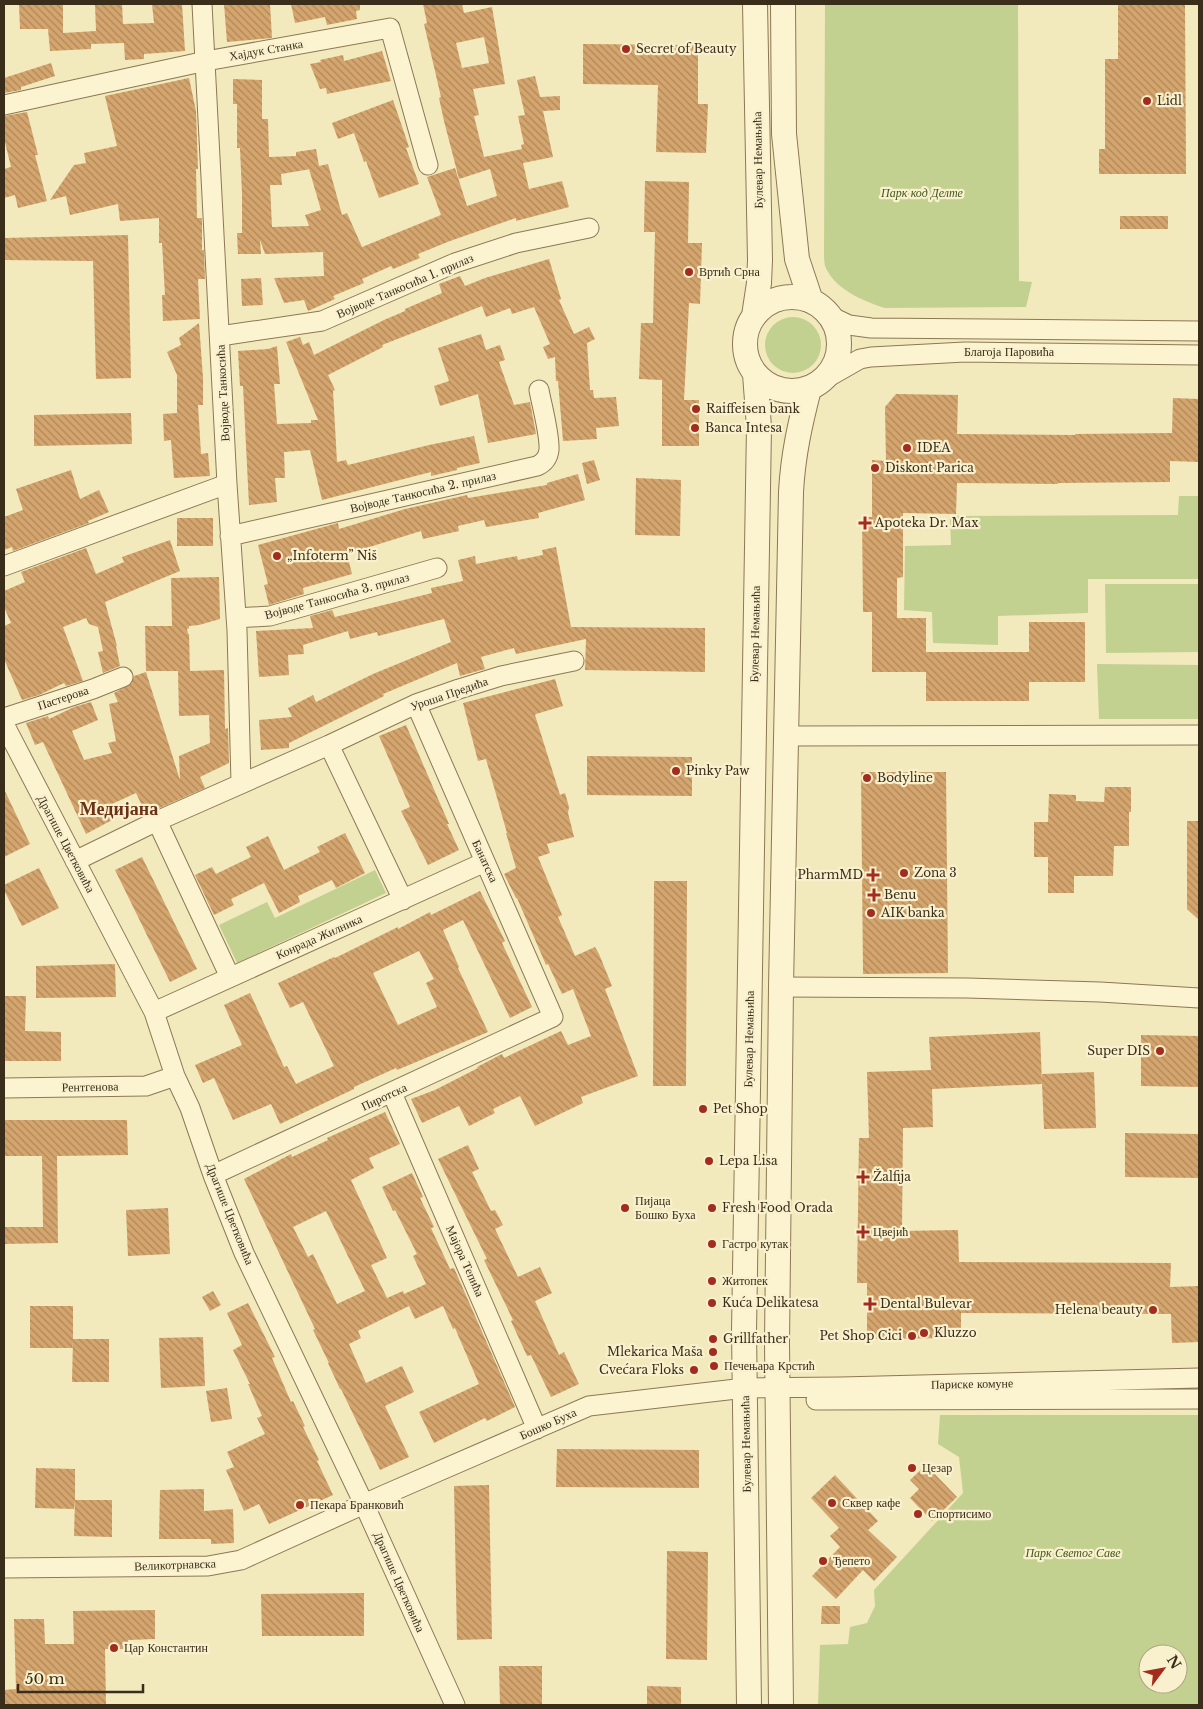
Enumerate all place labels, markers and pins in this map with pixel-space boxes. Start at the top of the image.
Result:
place label: Secret of Beauty [636,41,737,56]
marker: Secret of Beauty [620,43,632,55]
place label: Lidl [1157,93,1182,108]
marker: Lidl [1141,95,1153,107]
place label: Вртић Срна [699,264,760,279]
marker: Вртић Срна [683,266,695,278]
place label: Raiffeisen bank [706,401,801,416]
marker: Raiffeisen bank [690,403,702,415]
place label: Banca Intesa [705,420,783,435]
marker: Banca Intesa [689,422,701,434]
place label: IDEA [917,440,951,455]
marker: IDEA [901,442,913,454]
place label: Diskont Parica [885,460,974,475]
marker: Diskont Parica [869,462,881,474]
place label: Apoteka Dr. Max [874,515,979,530]
marker: Apoteka Dr. Max [859,517,871,529]
place label: „Infoterm” Niš [287,548,377,563]
marker: „Infoterm” Niš [271,550,283,562]
place label: Pinky Paw [686,763,750,778]
marker: Pinky Paw [670,765,682,777]
place label: Bodyline [877,770,933,785]
marker: Bodyline [861,772,873,784]
place label: Zona 3 [914,865,957,880]
place label: PharmMD [798,867,863,882]
marker: Zona 3 [898,867,910,879]
marker: PharmMD [867,869,879,881]
place label: Benu [884,887,916,902]
marker: Benu [868,889,880,901]
place label: AIK banka [880,905,945,920]
marker: AIK banka [865,907,877,919]
place label: Super DIS [1087,1043,1150,1058]
marker: Super DIS [1154,1045,1166,1057]
place label: Pet Shop [713,1101,768,1116]
marker: Pet Shop [697,1103,709,1115]
place label: Lepa Lisa [719,1153,778,1168]
marker: Lepa Lisa [703,1155,715,1167]
place label: Žalfija [873,1168,911,1184]
marker: Žalfija [857,1171,869,1183]
place label: Пијаца Бошко Буха [635,1193,696,1222]
place label: Fresh Food Orada [722,1200,833,1215]
marker: Пијаца Бошко Буха [619,1202,631,1214]
marker: Fresh Food Orada [706,1202,718,1214]
place label: Цвејић [873,1224,908,1239]
marker: Цвејић [857,1226,869,1238]
place label: Гастро кутак [722,1236,789,1251]
marker: Гастро кутак [706,1238,718,1250]
place label: Житопек [722,1273,768,1288]
marker: Житопек [706,1275,718,1287]
place label: Kuća Delikatesa [722,1295,819,1310]
place label: Dental Bulevar [880,1296,972,1311]
marker: Kuća Delikatesa [706,1297,718,1309]
marker: Dental Bulevar [864,1298,876,1310]
place label: Helena beauty [1055,1302,1143,1317]
marker: Helena beauty [1147,1304,1159,1316]
place label: Kluzzo [934,1325,977,1340]
marker: Kluzzo [918,1327,930,1339]
place label: Pet Shop Cici [820,1328,902,1343]
marker: Pet Shop Cici [906,1330,918,1342]
place label: Grillfather [723,1331,788,1346]
marker: Grillfather [707,1333,719,1345]
place label: Mlekarica Maša [607,1344,703,1359]
marker: Mlekarica Maša [707,1346,719,1358]
place label: Печењара Крстић [724,1358,815,1373]
marker: Печењара Крстић [708,1360,720,1372]
place label: Cvećara Floks [599,1362,684,1377]
marker: Cvećara Floks [688,1364,700,1376]
place label: Цезар [922,1460,952,1475]
marker: Цезар [906,1462,918,1474]
place label: Сквер кафе [842,1495,900,1510]
place label: Пекара Бранковић [310,1497,404,1512]
marker: Сквер кафе [826,1497,838,1509]
marker: Пекара Бранковић [294,1499,306,1511]
place label: Спортисимо [928,1506,991,1521]
marker: Спортисимо [912,1508,924,1520]
place label: Ђепето [833,1553,870,1568]
marker: Ђепето [817,1555,829,1567]
place label: Цар Константин [124,1640,208,1655]
marker: Цар Константин [108,1642,120,1654]

